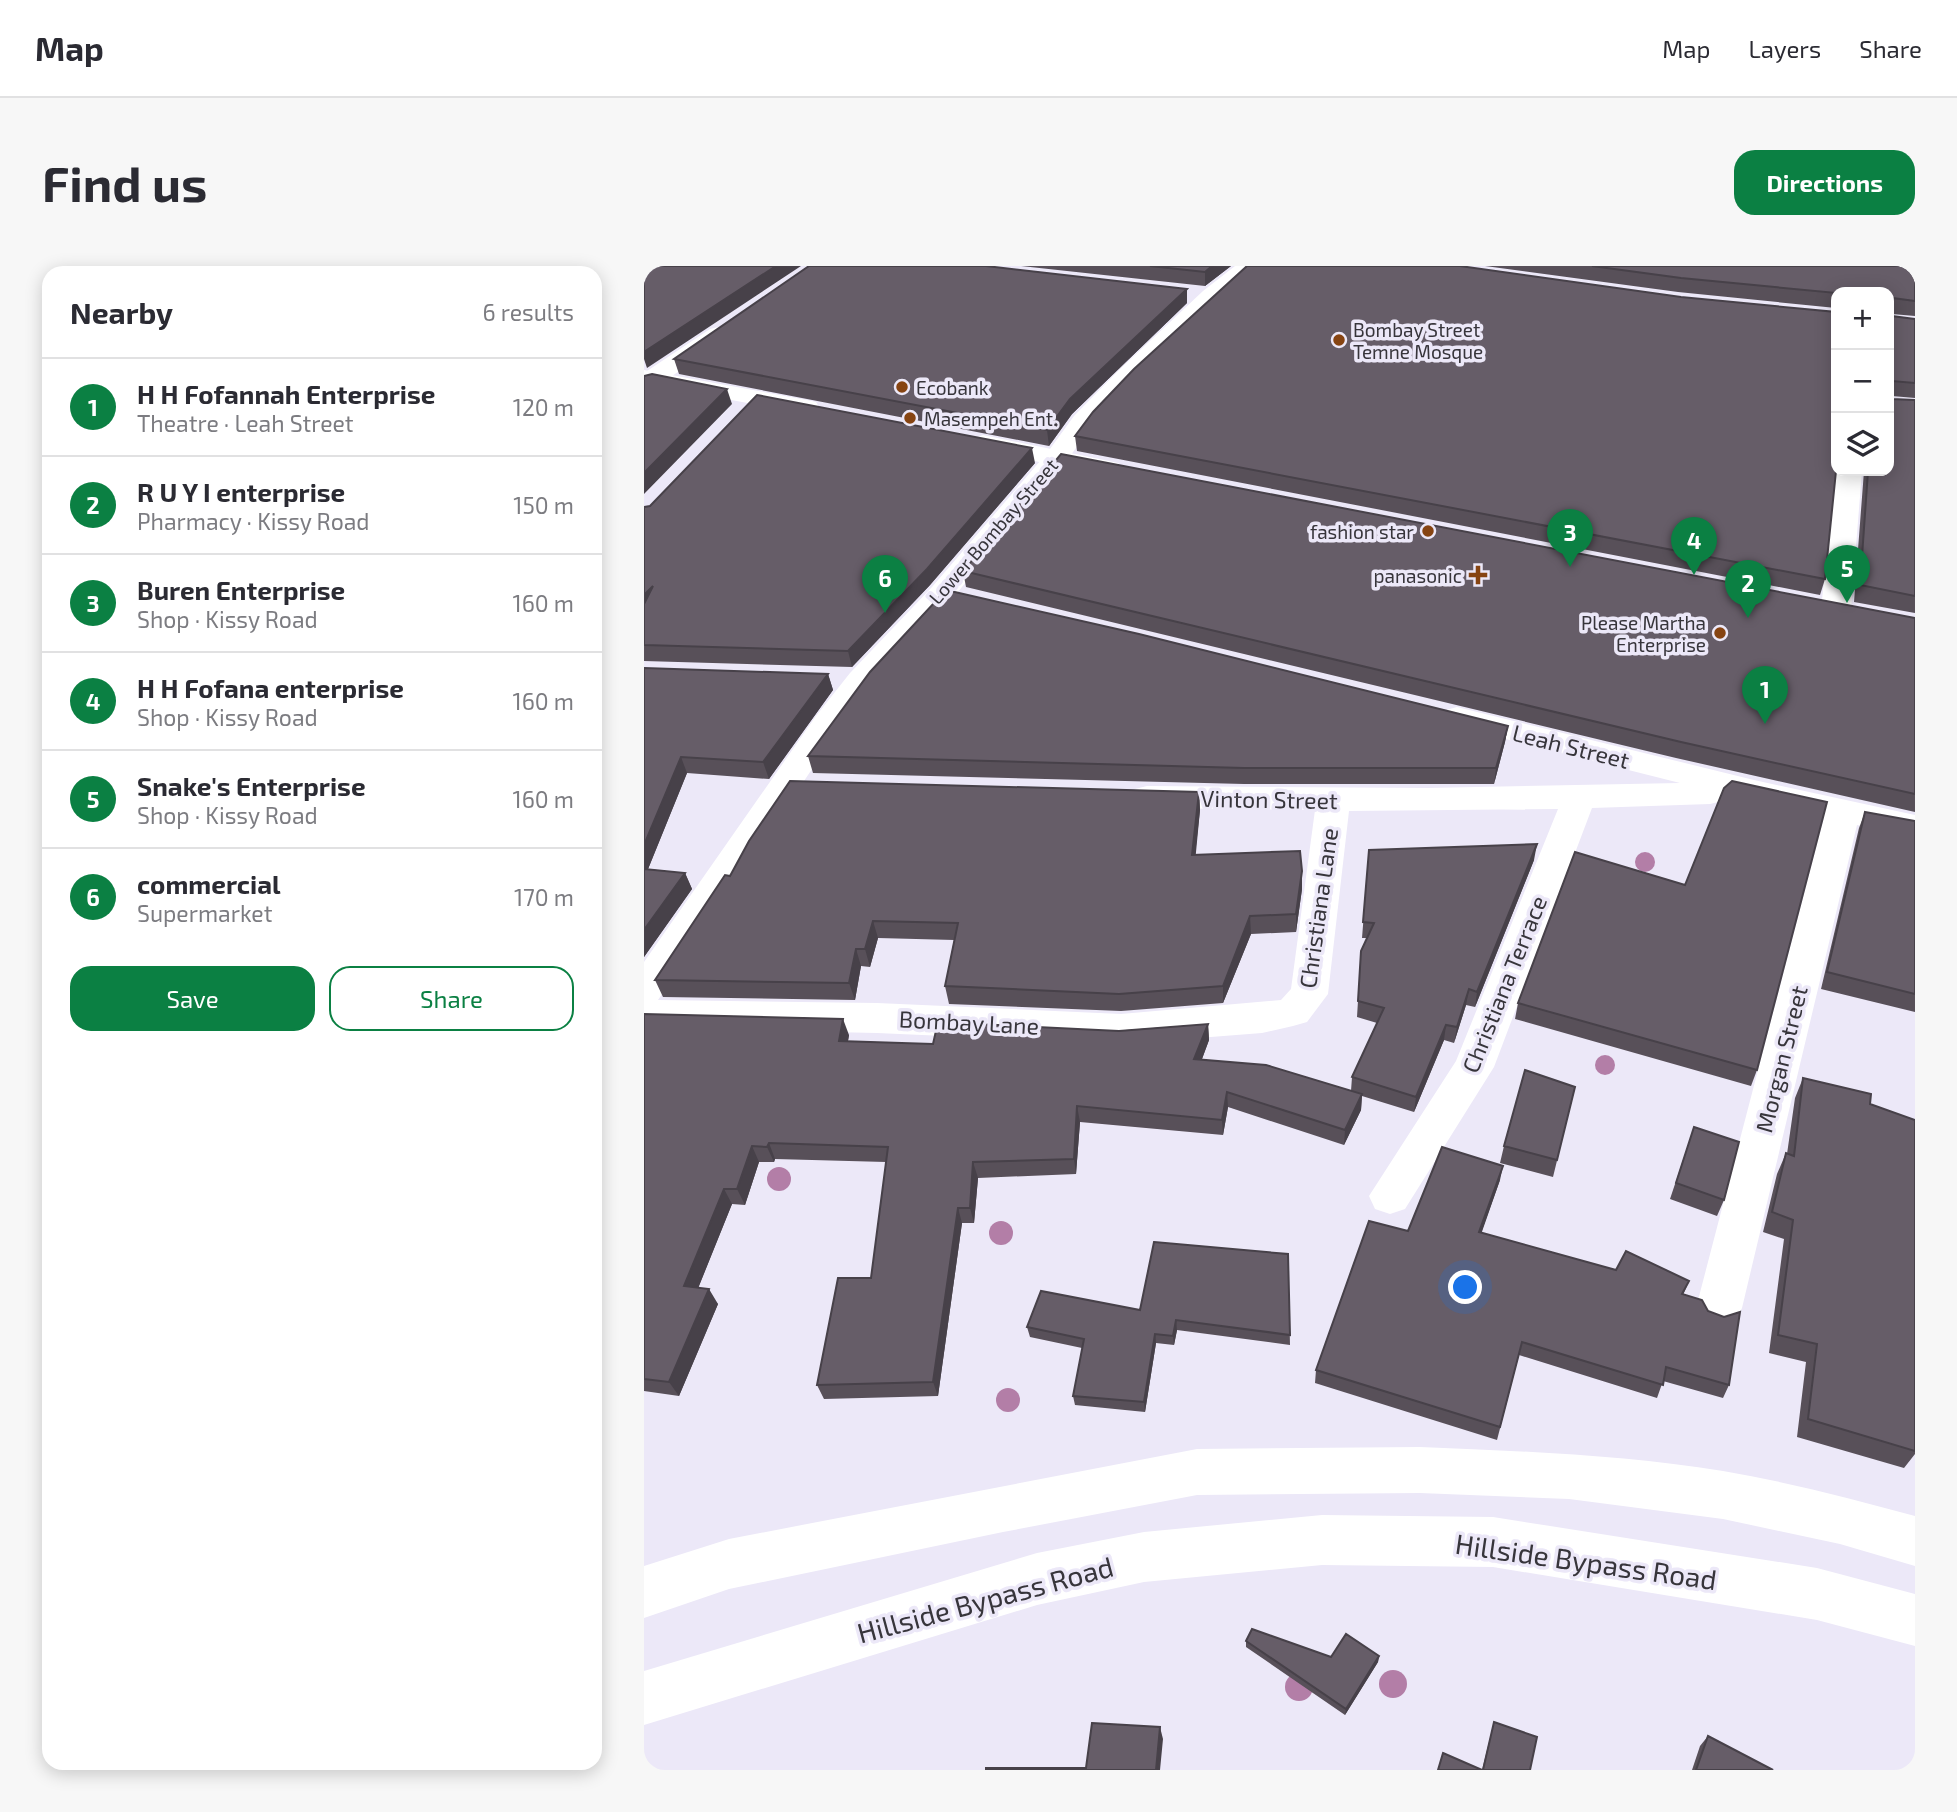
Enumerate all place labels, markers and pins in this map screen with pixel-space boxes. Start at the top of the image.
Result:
place label: Bombay Street Temne Mosque [1353,318,1483,363]
marker: Bombay Street Temne Mosque [1331,332,1347,348]
place label: Ecobank [916,376,989,399]
marker: Ecobank [894,379,910,395]
place label: Masempeh Ent. [924,407,1057,430]
marker: Masempeh Ent. [902,410,918,426]
pin: 3 [1547,509,1593,567]
pin: 4 [1671,517,1717,575]
place label: fashion star [1310,520,1414,543]
marker: fashion star [1420,523,1436,539]
pin: 5 [1824,545,1870,603]
pin: 6 [862,555,908,613]
pin: 2 [1725,560,1771,618]
place label: panasonic [1374,564,1462,587]
marker: panasonic [1468,565,1488,585]
place label: Please Martha Enterprise [1581,611,1706,656]
marker: Please Martha Enterprise [1712,625,1728,641]
pin: 1 [1742,666,1788,724]

